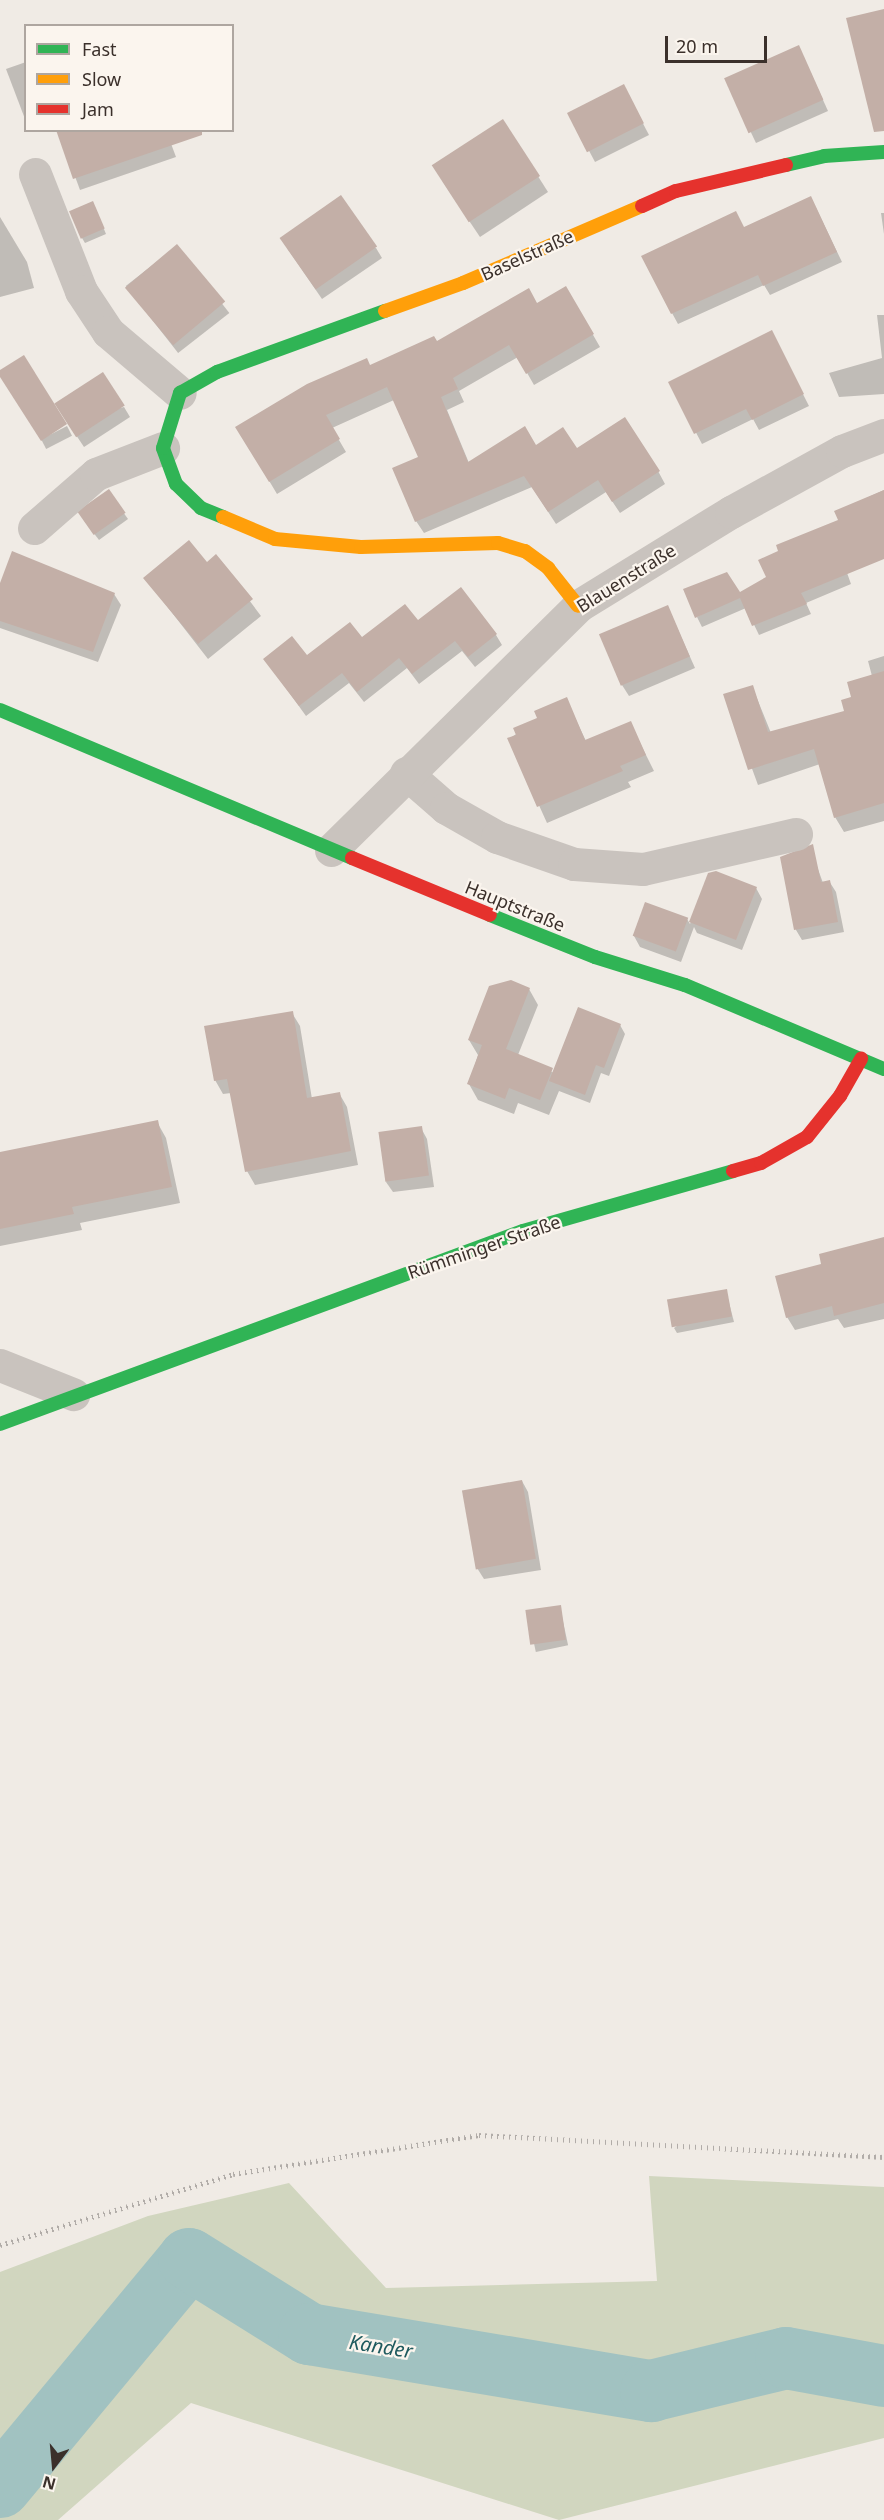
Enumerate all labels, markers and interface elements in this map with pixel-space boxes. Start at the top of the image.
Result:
legend [24,24,234,132]
scale bar [668,24,770,62]
text: 20 m [676,34,718,58]
text: Fast [82,37,117,61]
text: Slow [82,67,121,91]
text: Jam [82,97,114,121]
street label: Baselstraße [477,225,577,285]
street label: Blauenstraße [573,539,679,617]
street label: Hauptstraße [462,876,568,936]
street label: Rümminger Straße [405,1211,563,1283]
water label: Kander [348,2329,414,2363]
north arrow [24,2436,84,2496]
text: N [40,2471,58,2496]

